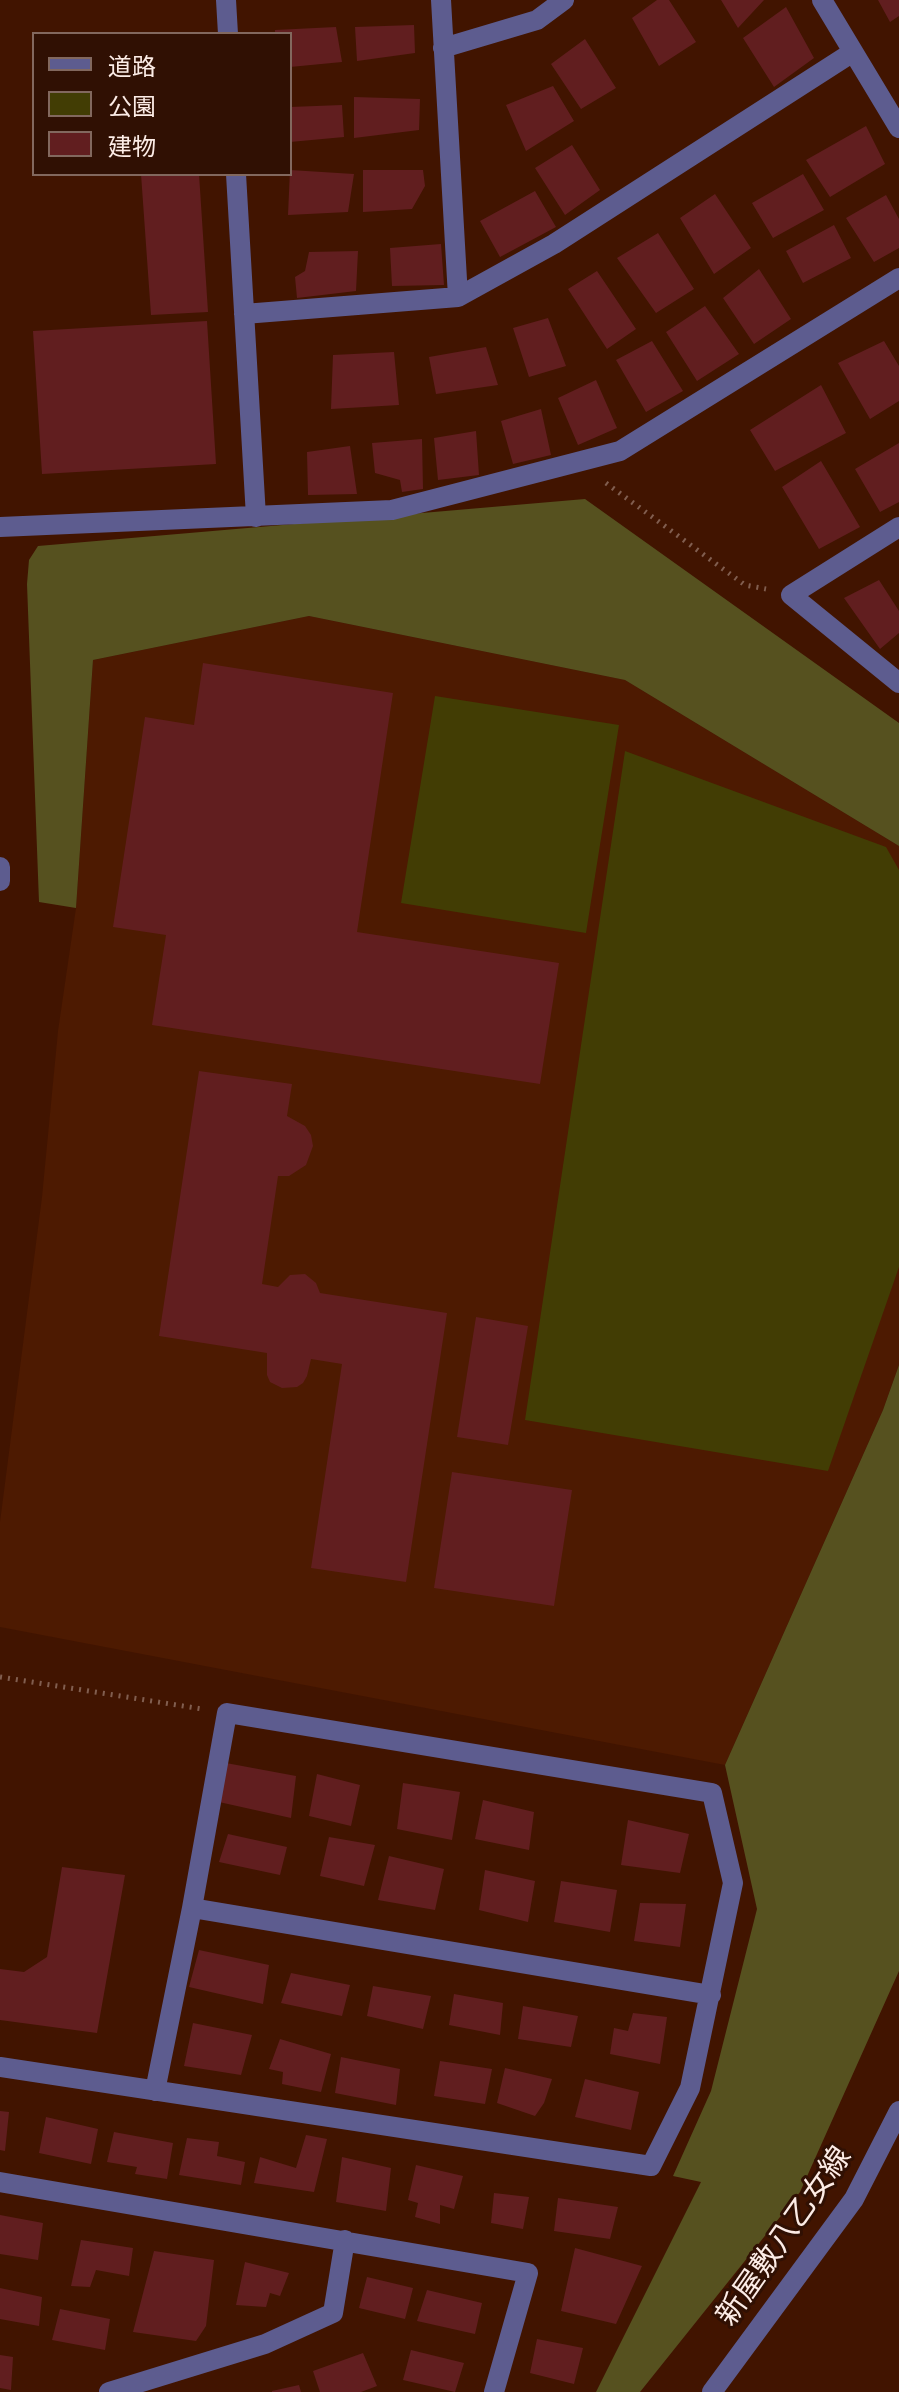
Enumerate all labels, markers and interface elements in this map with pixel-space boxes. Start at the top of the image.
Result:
legend [32,32,292,176]
text: 道路 [108,52,156,82]
text: 公園 [108,92,156,122]
text: 建物 [108,132,156,162]
street label: 新屋敷八乙女線 [710,2141,860,2333]

